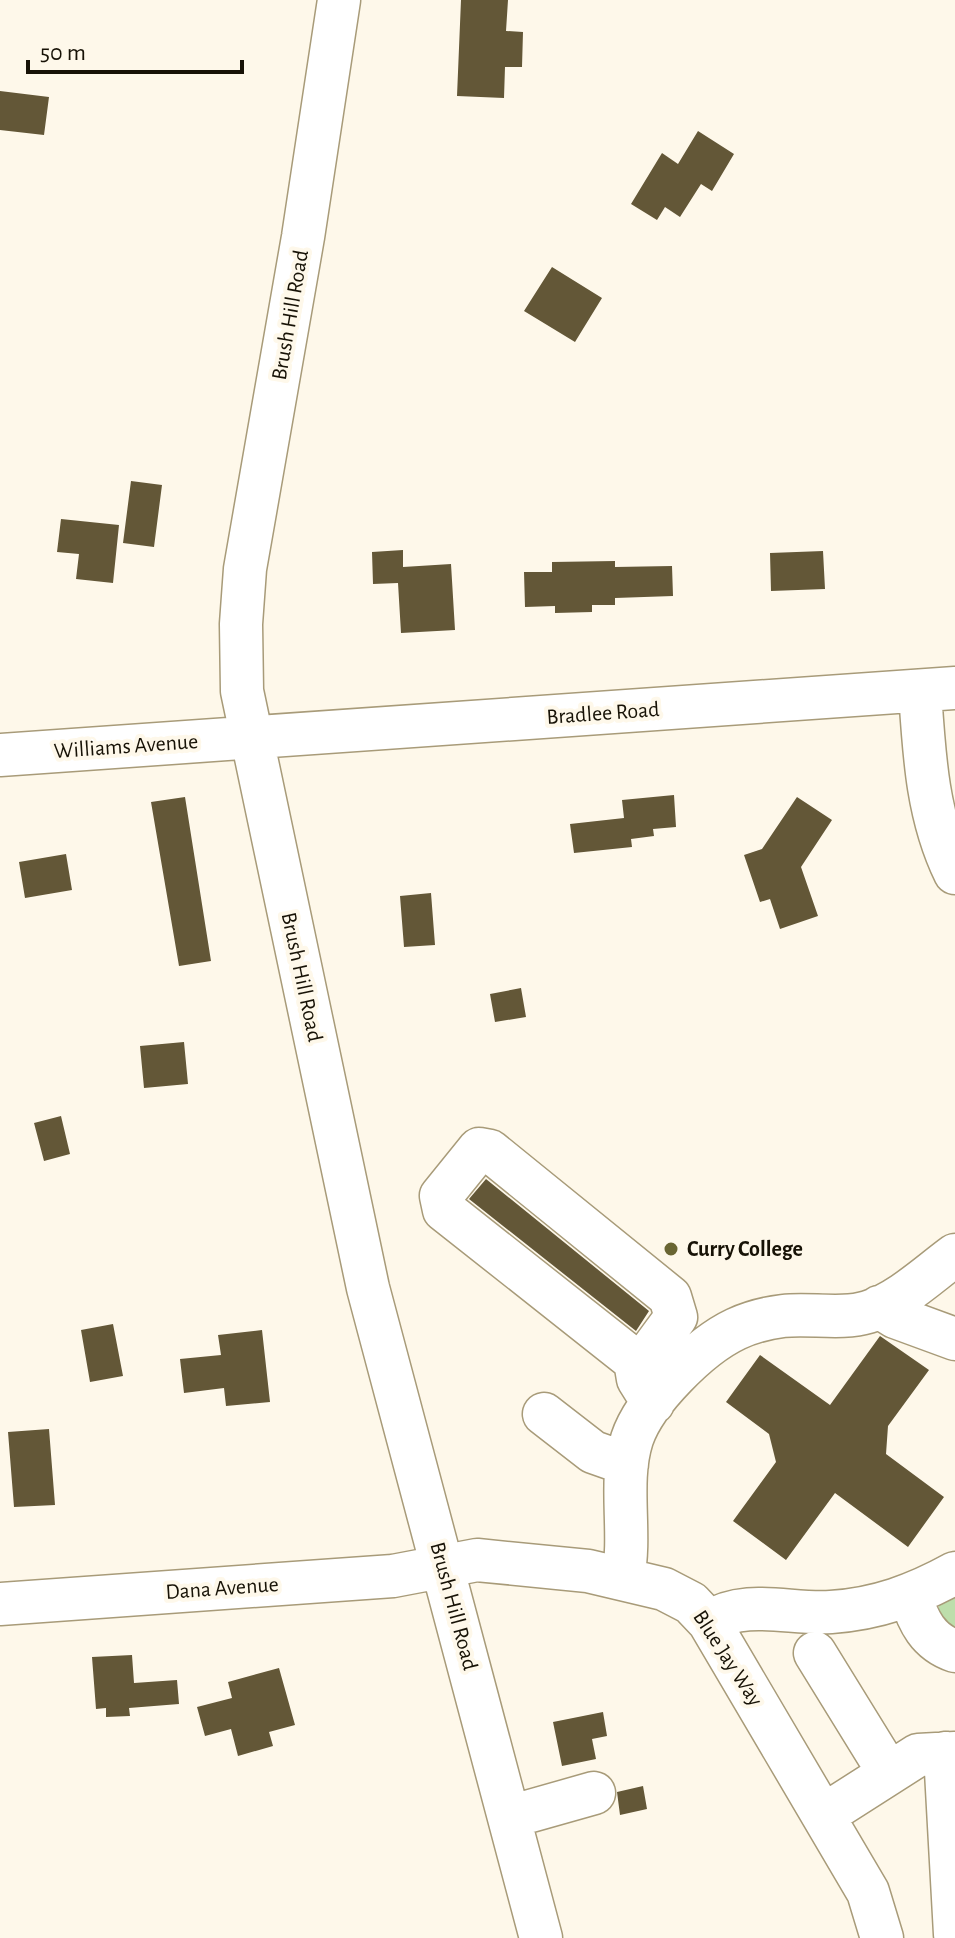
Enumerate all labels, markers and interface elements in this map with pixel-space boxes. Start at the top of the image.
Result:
scale bar [28,24,242,74]
text: 50 m [40,41,86,65]
street label: Brush Hill Road [268,248,312,382]
street label: Bradlee Road [546,698,660,728]
street label: Williams Avenue [53,730,199,762]
street label: Brush Hill Road [278,910,326,1044]
place label: Curry College [687,1238,803,1261]
marker: Curry College [662,1240,680,1258]
street label: Brush Hill Road [426,1540,482,1672]
street label: Dana Avenue [165,1573,279,1603]
street label: Blue Jay Way [689,1606,767,1710]

